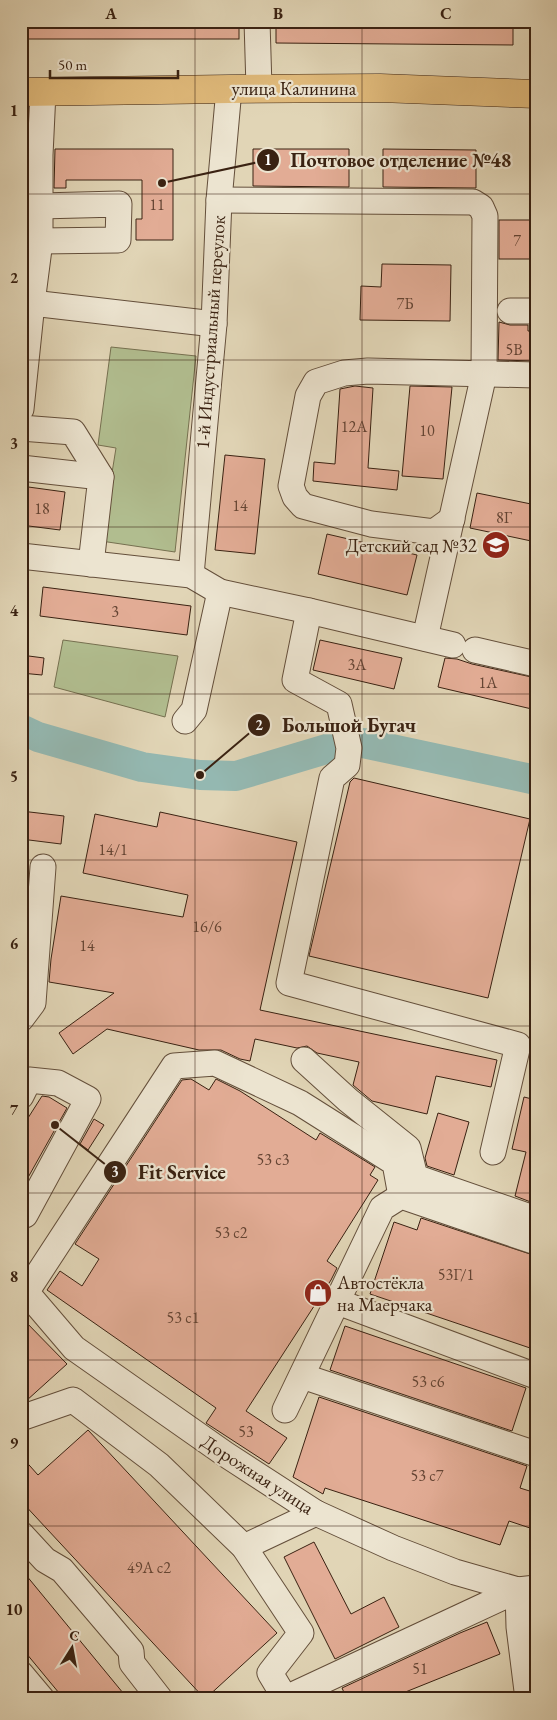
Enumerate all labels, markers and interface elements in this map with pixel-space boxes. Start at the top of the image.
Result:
text: A [104,3,117,24]
text: B [273,3,283,24]
text: C [440,3,452,24]
scale bar [50,48,178,80]
text: 50 m [58,55,87,74]
street label: улица Калинина [232,76,357,101]
text: 1 [10,100,18,121]
callout: Почтовое отделение №48 [255,143,521,178]
text: Почтовое отделение №48 [291,147,511,173]
text: 1 [264,150,272,169]
house number: 11 [149,194,165,215]
street label: 1-й Индустриальный переулок [190,214,231,450]
house number: 7 [513,230,521,251]
text: 2 [10,267,19,288]
house number: 7Б [396,293,414,314]
house number: 5В [505,339,523,360]
house number: 12А [341,416,368,437]
house number: 10 [419,420,435,441]
text: 3 [10,433,18,454]
house number: 14 [232,495,248,516]
house number: 18 [34,498,50,519]
house number: 8Г [496,507,513,528]
school or university icon: Детский сад №32 [481,530,511,560]
place label: Детский сад №32 [346,533,477,558]
text: 4 [10,600,19,621]
house number: 3 [111,601,119,622]
house number: 3А [348,654,367,675]
house number: 1А [479,672,498,693]
callout: Большой Бугач [247,708,426,743]
text: Большой Бугач [282,712,416,738]
text: 2 [255,715,263,734]
text: 5 [10,766,18,787]
house number: 14/1 [98,839,128,860]
house number: 16/6 [192,916,222,937]
text: 6 [10,933,19,954]
house number: 14 [79,935,95,956]
text: 7 [10,1099,19,1120]
house number: 53 с3 [257,1149,290,1170]
callout: Fit Service [103,1154,236,1189]
text: Fit Service [138,1159,226,1185]
text: 3 [111,1162,119,1181]
house number: 53 с2 [215,1222,248,1243]
house number: 53Г/1 [438,1264,474,1285]
text: 8 [10,1266,18,1287]
place label: Автостёкла на Маерчака [336,1270,433,1317]
shop icon: Автостёкла на Маерчака [303,1278,333,1308]
house number: 53 с1 [167,1307,199,1328]
house number: 53 с6 [412,1371,445,1392]
house number: 53 [238,1421,254,1442]
street label: Дорожная улица [197,1429,319,1520]
text: 9 [10,1432,19,1453]
house number: 53 с7 [411,1465,444,1486]
house number: 49А с2 [127,1557,171,1578]
text: 10 [6,1599,23,1620]
north arrow [48,1622,98,1672]
text: С [68,1625,81,1645]
house number: 51 [412,1658,428,1679]

